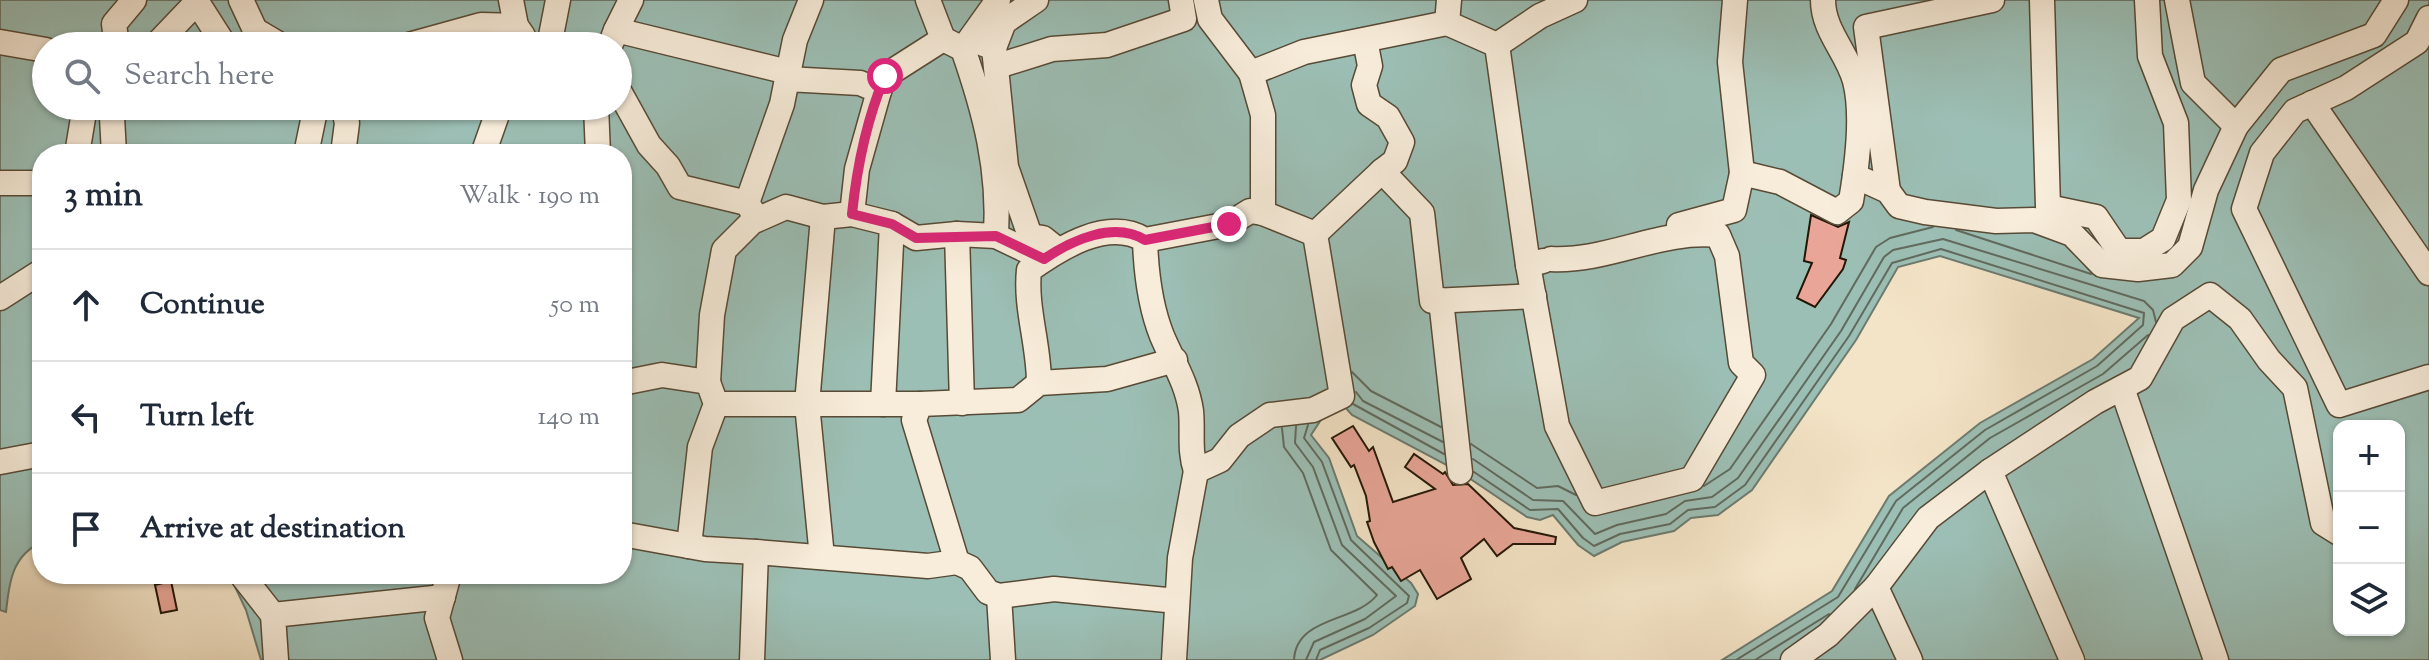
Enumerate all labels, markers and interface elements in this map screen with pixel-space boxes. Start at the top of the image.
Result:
search box [32,32,632,120]
icon: search [60,54,104,98]
text: Search here [124,55,274,98]
route start [867,58,903,94]
text: 3 min [64,172,143,221]
text: Walk · 190 m [459,178,600,215]
route end [1211,206,1247,242]
icon: ahead [64,283,108,327]
text: Continue [140,284,265,327]
text: 50 m [550,287,600,324]
icon: left [64,395,108,439]
text: Turn left [140,396,254,439]
text: 140 m [537,399,600,436]
map controls [2333,420,2405,636]
button: + [2333,420,2405,492]
button: − [2333,492,2405,564]
icon: arrive [64,507,108,551]
text: Arrive at destination [140,508,405,551]
button: layers [2333,564,2405,636]

